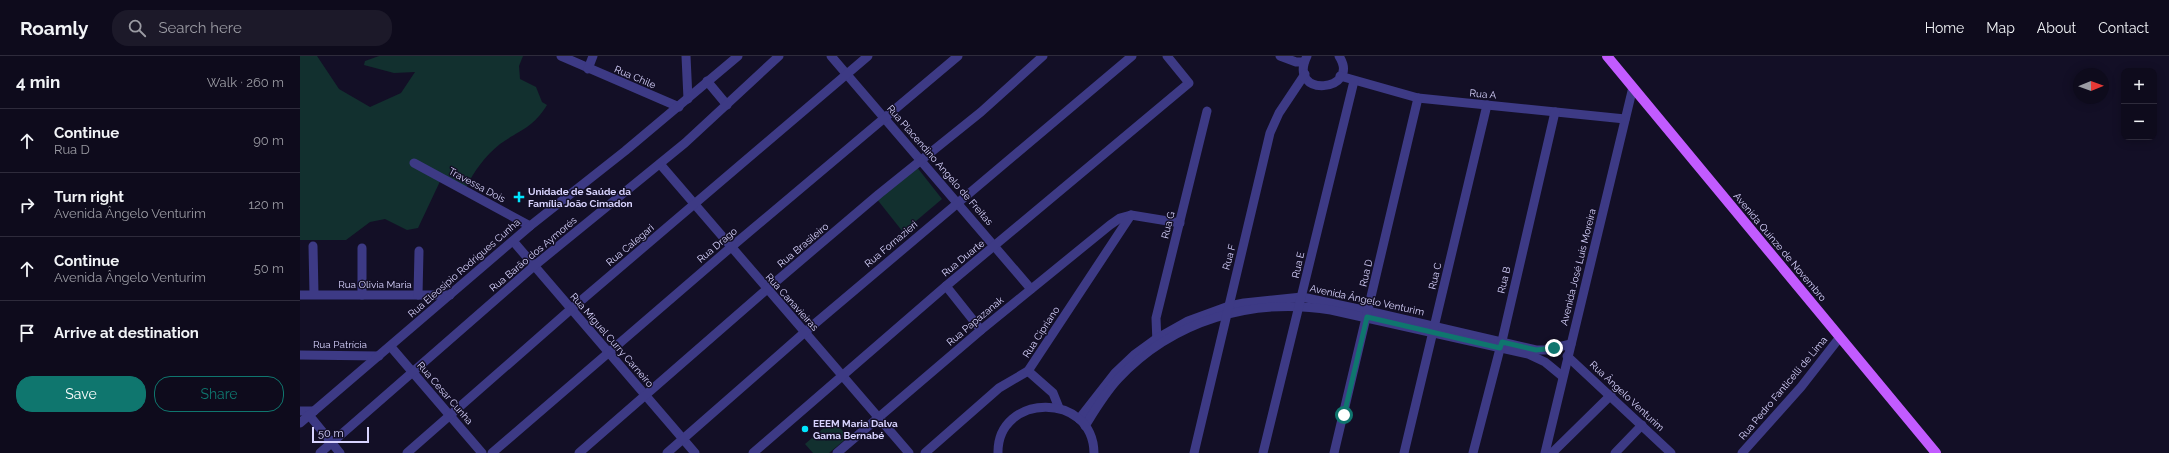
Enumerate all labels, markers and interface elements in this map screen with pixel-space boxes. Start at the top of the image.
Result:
search box [112,10,392,46]
text: Roamly [20,17,88,39]
icon: search [126,17,148,39]
text: Search here [158,19,242,37]
text: Home [1925,20,1964,36]
text: Map [1986,20,2015,36]
text: About [2037,20,2076,36]
text: Contact [2098,20,2149,36]
street label: Rua Chile [613,63,657,91]
north arrow [2073,68,2109,104]
map controls [2121,68,2157,140]
button: + [2121,68,2157,104]
text: 4 min [16,72,60,92]
text: Walk · 260 m [207,75,284,90]
street label: Rua A [1469,87,1497,101]
street label: Rua Placendino Angelo de Freitas [885,103,995,227]
button: − [2121,104,2157,140]
text: Continue [54,124,119,142]
icon: ahead [16,130,38,152]
text: 90 m [253,133,284,148]
text: Rua D [54,142,90,157]
street label: Travessa Dois [447,165,507,205]
place label: Unidade de Saúde da Família João Cimadon [528,186,633,209]
text: Turn right [54,188,124,206]
marker: Unidade de Saúde da Família João Cimadon [513,191,525,203]
street label: Avenida Quinze de Novembro [1731,191,1829,303]
icon: right [16,194,38,216]
text: 120 m [248,197,284,212]
text: Avenida Ângelo Venturim [54,206,206,221]
street label: Avenida José Luis Moreira [1558,208,1598,326]
street label: Rua G [1159,210,1177,240]
street label: Rua Barão dos Aymorés [487,214,579,294]
street label: Rua Eleosipio Rodrigues Cunha [406,216,522,320]
street label: Rua Fornazieri [862,219,920,269]
street label: Rua Brasileiro [775,220,831,269]
street label: Rua Calegari [604,222,656,268]
street label: Rua Drago [695,225,739,265]
street label: Rua Duarte [939,237,987,279]
street label: Rua F [1220,243,1238,271]
street label: Rua E [1290,251,1306,279]
text: Continue [54,252,119,270]
icon: ahead [16,258,38,280]
street label: Rua D [1358,258,1374,288]
text: 50 m [254,261,284,276]
street label: Rua C [1427,261,1443,291]
street label: Rua B [1496,265,1512,294]
text: Avenida Ângelo Venturim [54,270,206,285]
street label: Rua Canavieiras [763,271,821,333]
street label: Rua Olivia Maria [338,279,412,290]
street label: Avenida Ângelo Venturim [1309,282,1425,318]
street label: Rua Miguel Curry Carneiro [568,291,656,389]
street label: Rua Papazanak [944,294,1006,348]
street label: Rua Cipriano [1020,304,1062,360]
icon: arrive [16,322,38,344]
text: Arrive at destination [54,324,199,342]
street label: Rua Pedro Fanticelli de Lima [1737,334,1829,442]
street label: Rua Patrícia [313,339,367,350]
route end [1545,339,1563,357]
street label: Rua Ângelo Venturim [1588,359,1666,433]
street label: Rua Cesar Cunha [415,360,475,426]
button: Save [16,376,146,412]
button: Share [154,376,284,412]
route start [1335,406,1353,424]
place label: EEEM Maria Dalva Gama Bernabé [813,418,898,441]
marker: EEEM Maria Dalva Gama Bernabé [800,424,810,434]
scale bar [312,425,369,444]
text: 50 m [318,427,344,440]

